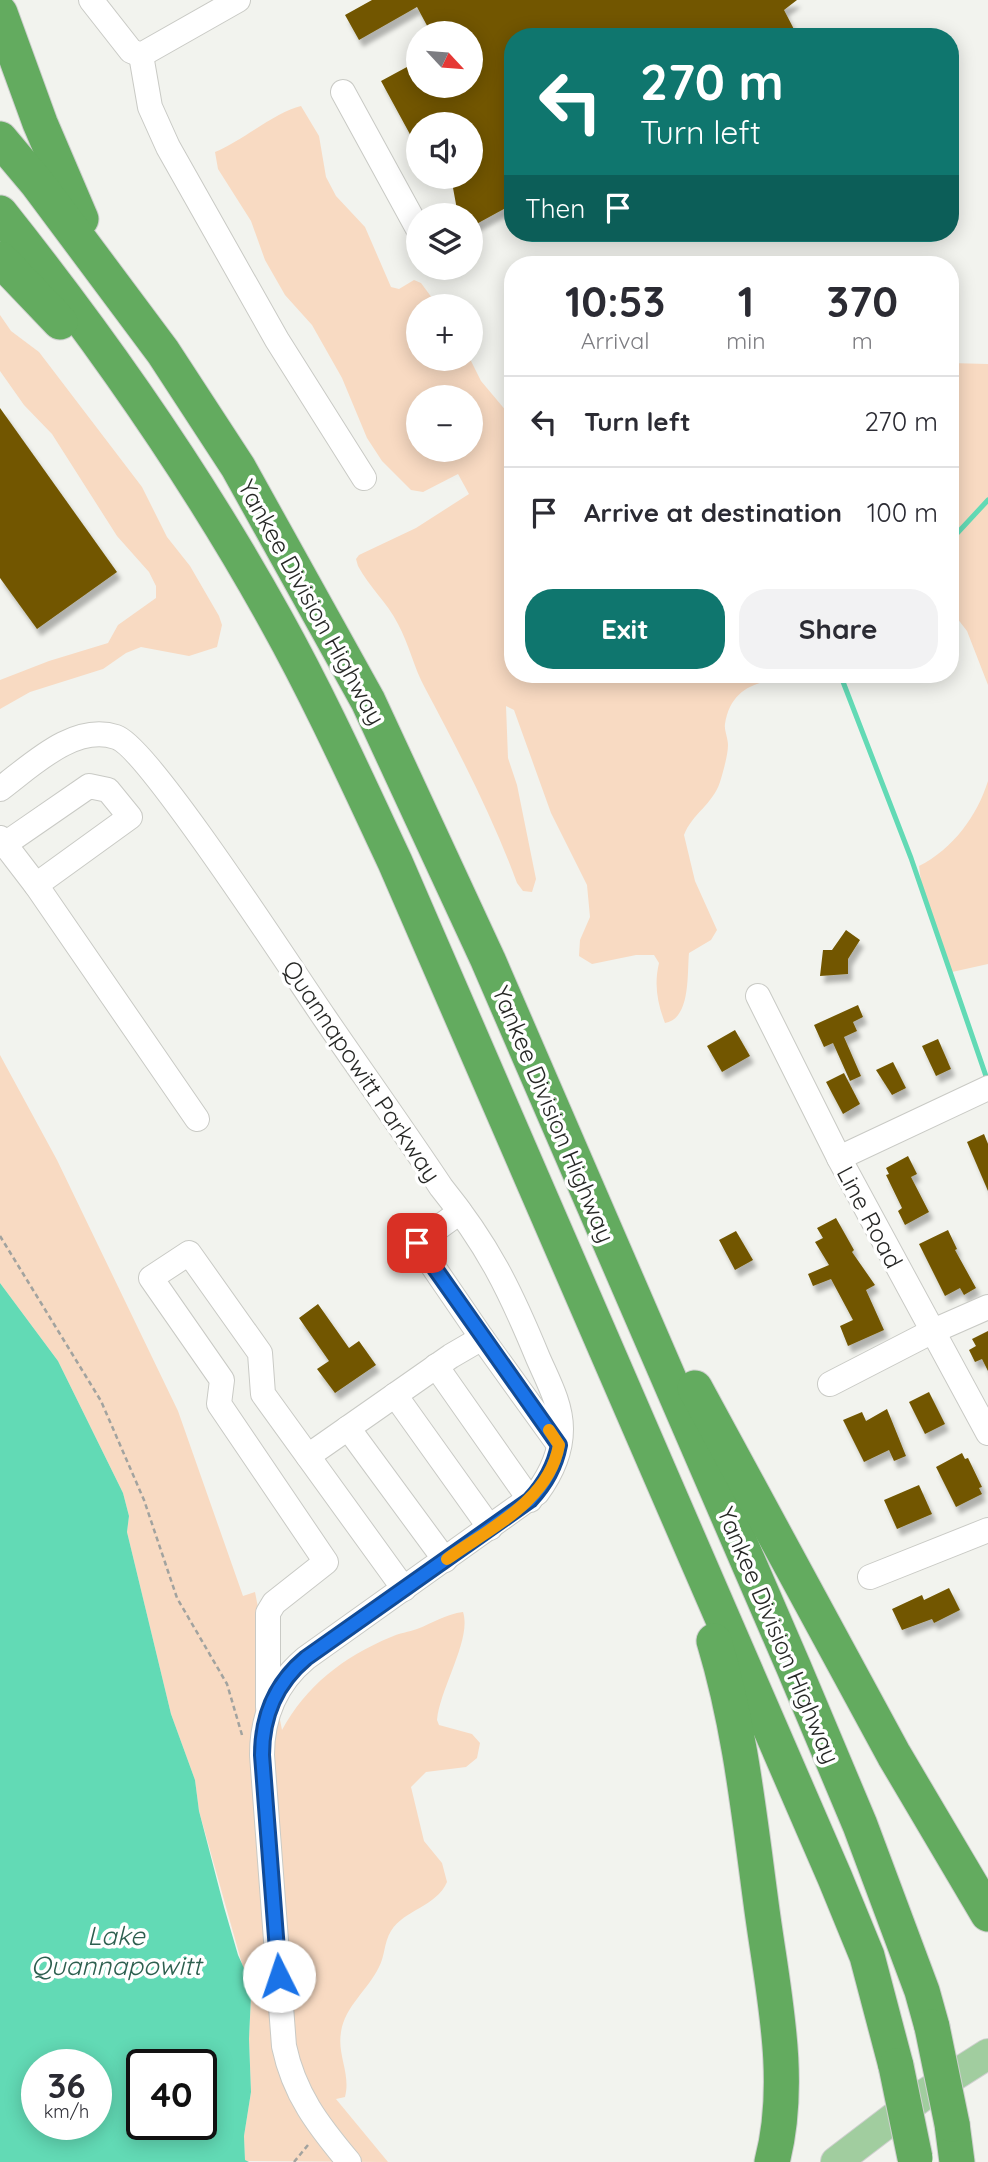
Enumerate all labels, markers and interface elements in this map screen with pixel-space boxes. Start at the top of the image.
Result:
north arrow [406,21,483,98]
map controls [406,21,483,462]
text: 270 m [640,51,784,112]
icon: left [525,56,616,147]
button: sound [406,112,483,189]
text: Turn left [640,112,761,152]
icon: arrive [599,189,637,227]
text: Then [525,192,585,225]
button: layers [406,203,483,280]
text: 10:53 [565,275,665,328]
text: 1 [738,275,754,328]
text: 370 [827,275,898,328]
button: + [406,294,483,371]
text: Arrival [581,326,650,355]
text: min [726,326,766,355]
text: m [852,326,873,355]
button: − [406,385,483,462]
icon: left [525,403,563,441]
text: Turn left [584,405,691,438]
text: 270 m [864,405,938,438]
street label: Yankee Division Highway [232,474,392,730]
icon: arrive [525,494,563,532]
text: Arrive at destination [584,496,842,529]
text: 100 m [867,496,938,529]
button: Exit [525,589,725,669]
button: Share [739,589,938,669]
street label: Quannapowitt Parkway [277,954,447,1188]
street label: Yankee Division Highway [486,981,622,1247]
street label: Line Road [831,1161,909,1273]
pin [387,1213,447,1273]
icon: arrive [398,1224,436,1262]
street label: Yankee Division Highway [711,1502,847,1768]
water label: Lake Quannapowitt [31,1919,205,1982]
position arrow [242,1939,316,2013]
speed limit sign: 40 [126,2049,217,2140]
text: 36 [47,2063,86,2107]
text: km/h [44,2100,89,2123]

